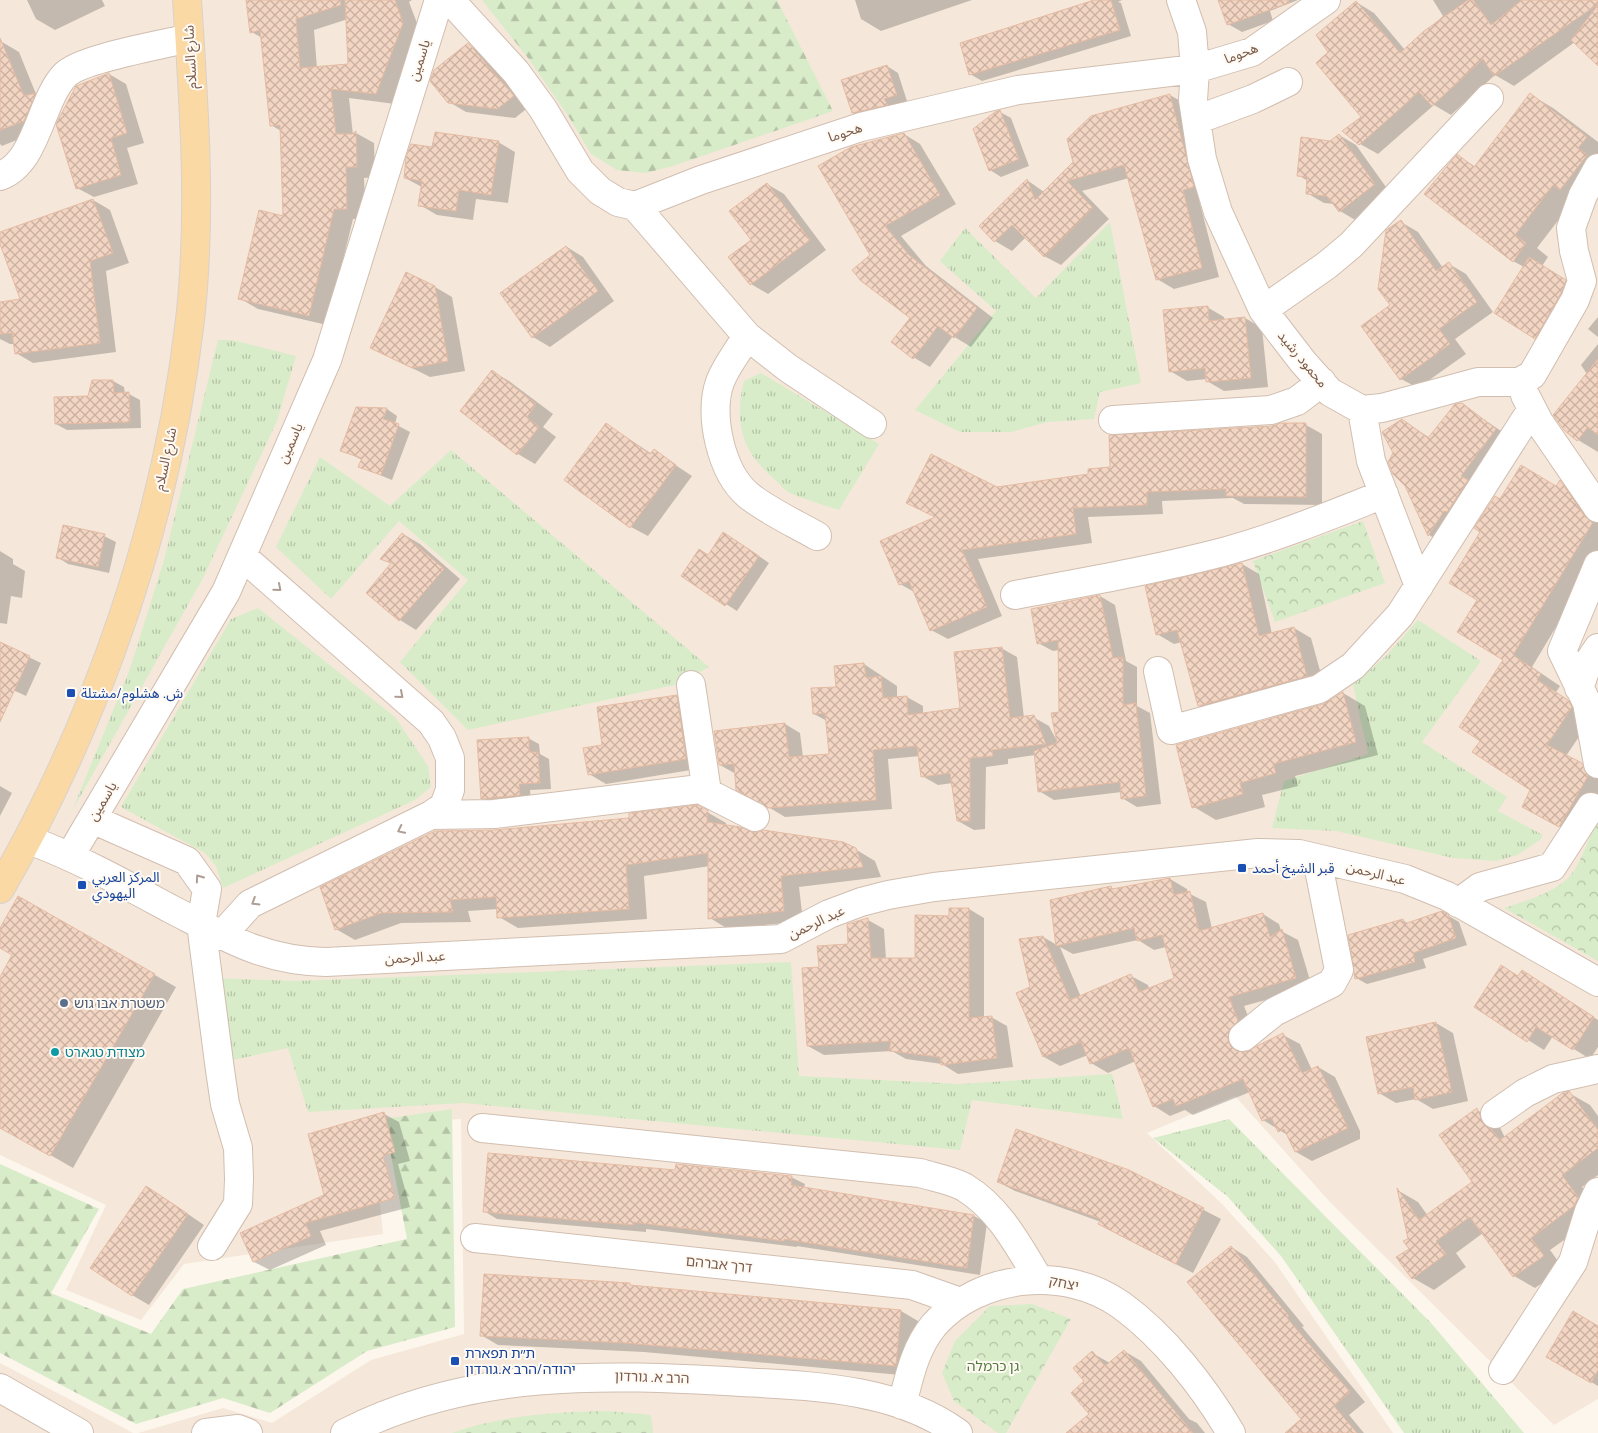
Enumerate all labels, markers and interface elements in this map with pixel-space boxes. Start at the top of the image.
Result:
street label: شارع السلام [179,24,203,89]
street label: ياسمين [404,37,434,83]
street label: هحوما [1221,38,1261,68]
street label: هحوما [826,118,864,146]
street label: محمود رشيد [1274,327,1332,391]
street label: ياسمين [273,420,307,466]
street label: شارع السلام [150,426,182,493]
one-way arrow [273,582,282,591]
place label: ش. هشلوم/مشتلة [81,684,183,704]
marker: ش. هشلوم/مشتلة [65,687,77,699]
one-way arrow [395,689,404,698]
street label: ياسمين [83,778,121,824]
one-way arrow [397,823,406,834]
street label: عبد الرحمن [1344,857,1408,889]
place label: قبر الشيخ أحمد [1252,859,1334,879]
marker: قبر الشيخ أحمد [1236,862,1248,874]
place label: المركز العربي اليهودي [92,868,160,904]
one-way arrow [196,875,205,884]
marker: المركز العربي اليهودي [76,879,88,891]
one-way arrow [252,895,261,905]
street label: عبد الرحمن [785,901,847,943]
street label: عبد الرحمن [384,946,446,968]
place label: משטרת אבו גוש [74,994,165,1011]
marker: משטרת אבו גוש [58,997,70,1009]
place label: מצודת טגארט [65,1043,145,1060]
marker: מצודת טגארט [49,1046,61,1058]
street label: דרך אברהם [685,1252,754,1275]
street label: יצחק [1048,1271,1080,1294]
place label: ת״ת תפארת יהודה/הרב א.גורדון [465,1344,576,1377]
marker: ת״ת תפארת יהודה/הרב א.גורדון [449,1355,461,1367]
park label: גן כרמלה [967,1357,1019,1374]
street label: הרב א. גורדון [614,1367,690,1386]

